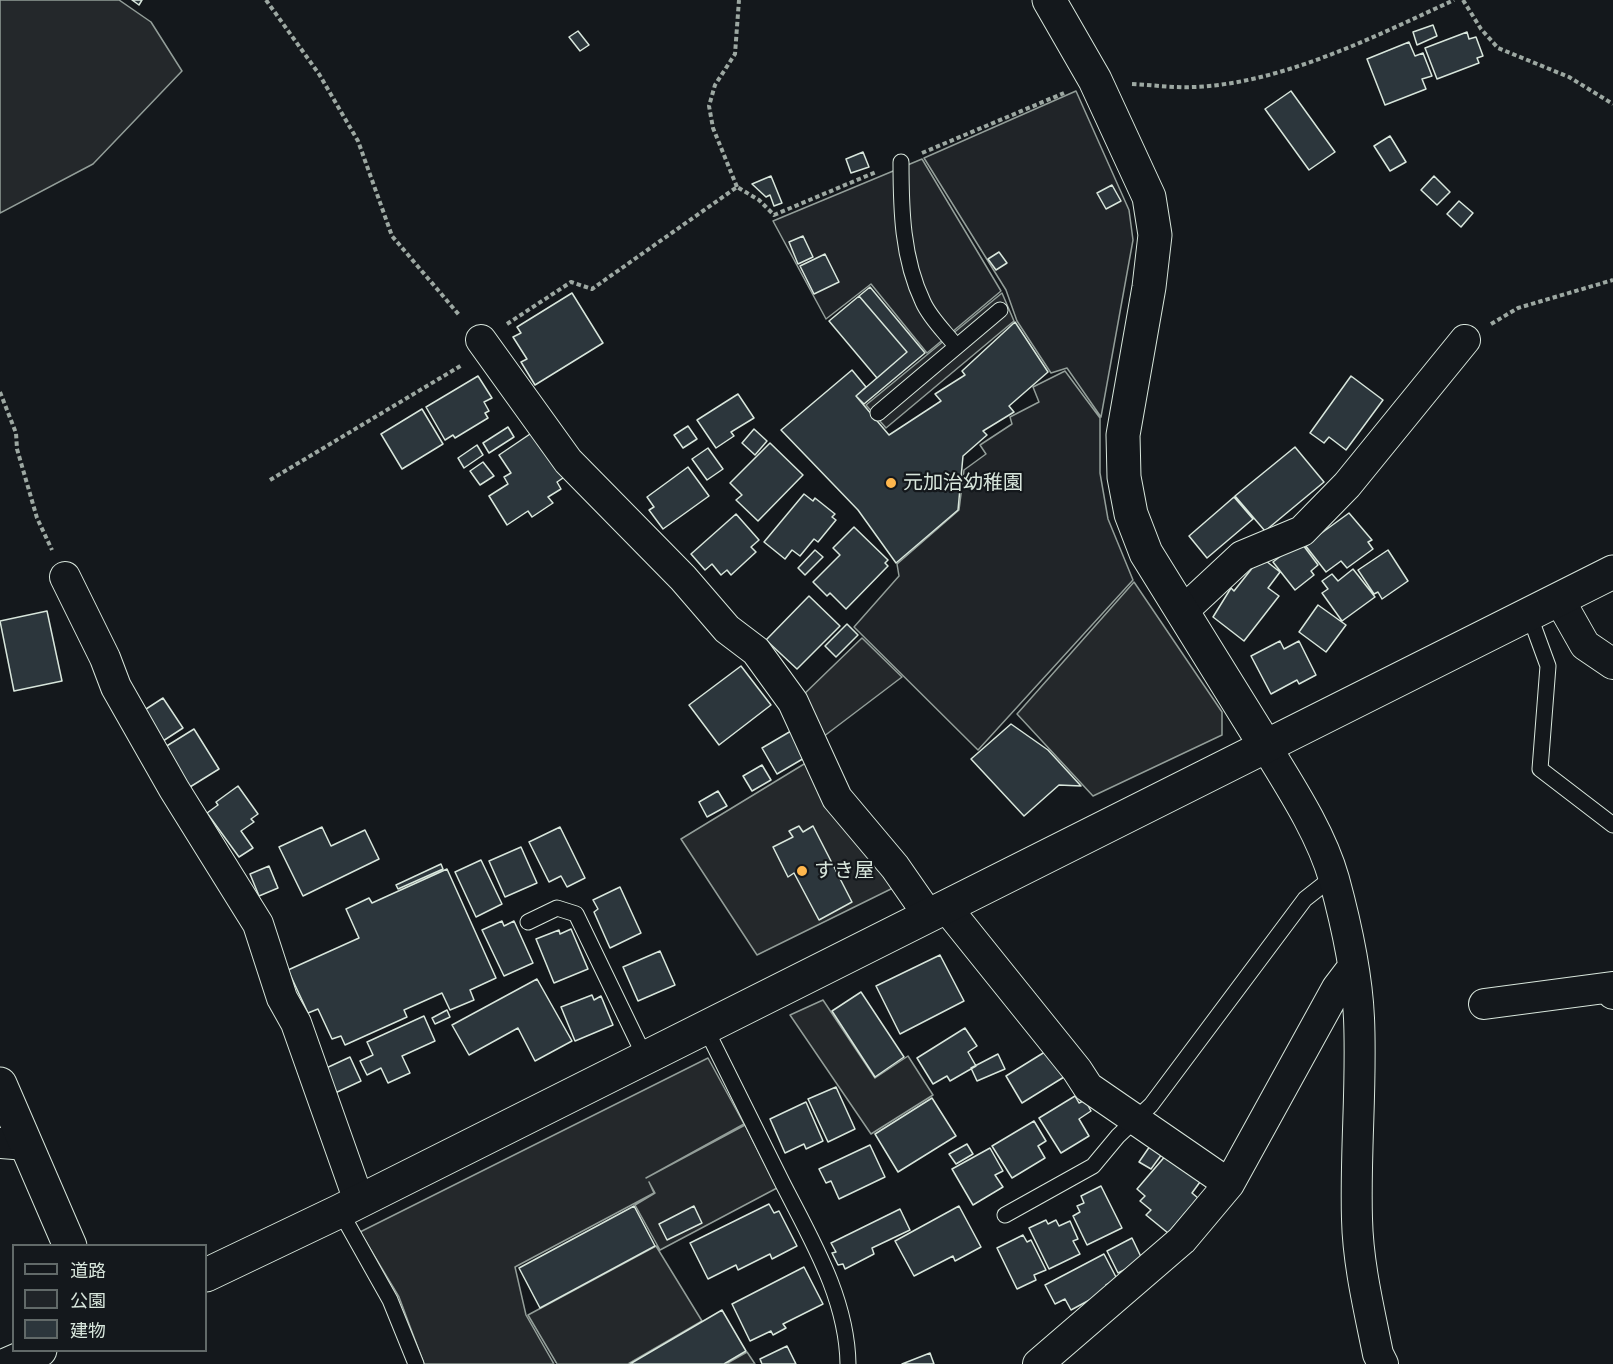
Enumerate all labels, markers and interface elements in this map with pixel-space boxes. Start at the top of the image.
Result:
place label: 元加治幼稚園 [903,471,1023,495]
marker: 元加治幼稚園 [884,476,898,490]
place label: すき屋 [814,859,874,883]
marker: すき屋 [795,864,809,878]
legend [12,1244,207,1352]
text: 道路 [70,1259,106,1282]
text: 公園 [70,1289,106,1312]
text: 建物 [70,1319,106,1342]

